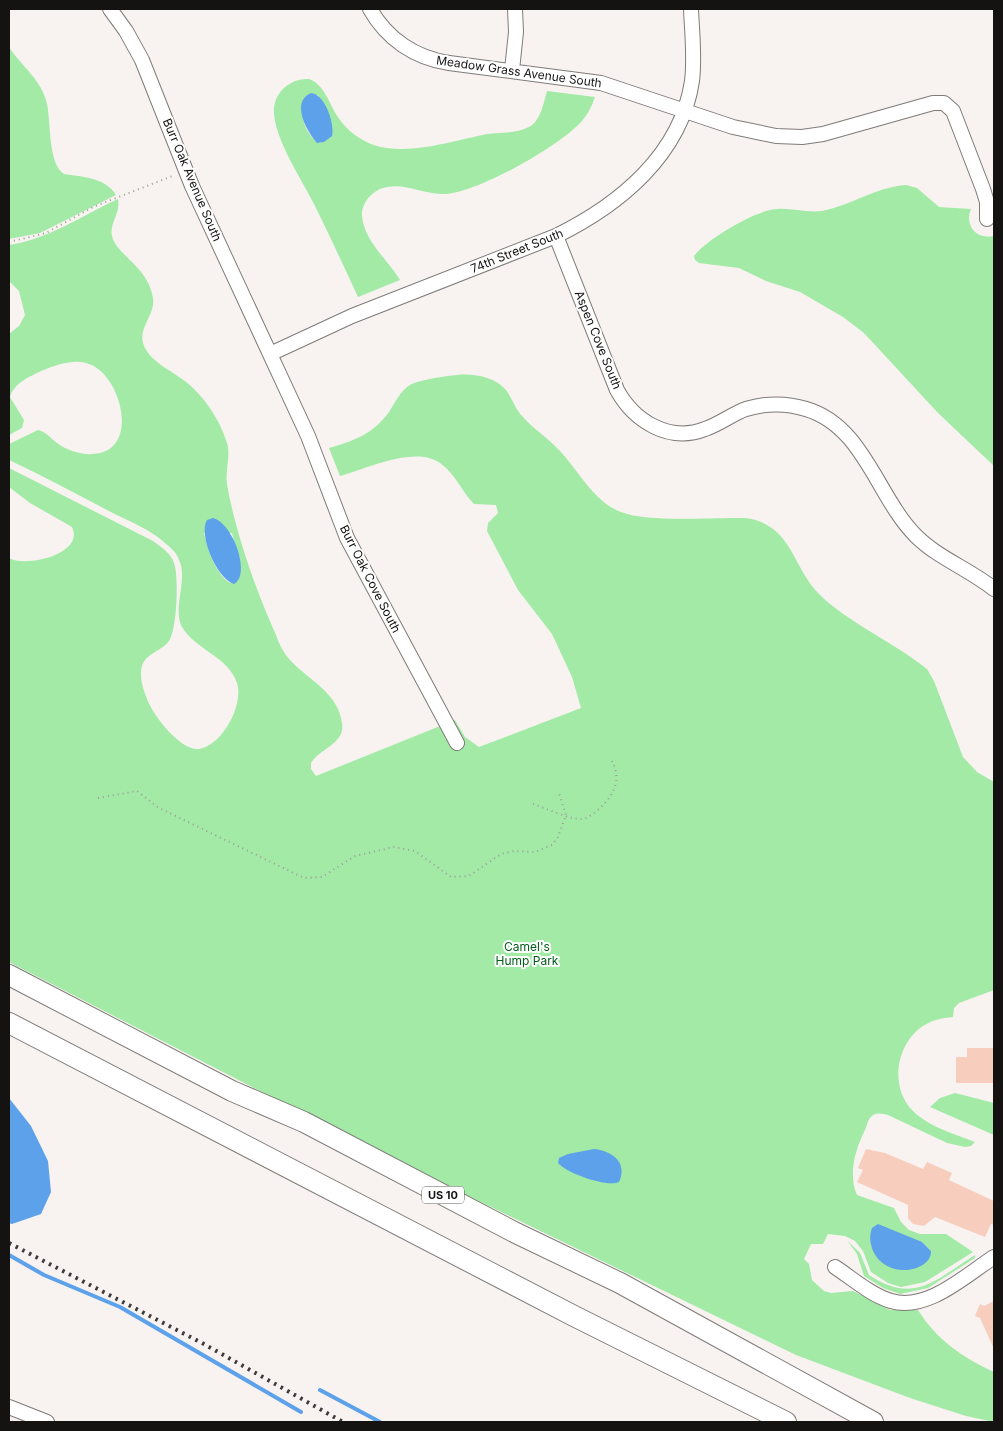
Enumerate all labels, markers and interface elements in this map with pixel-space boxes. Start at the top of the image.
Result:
street label: Meadow Grass Avenue South [435,52,603,91]
street label: Burr Oak Avenue South [160,116,225,243]
street label: 74th Street South [468,225,565,276]
street label: Aspen Cove South [572,288,625,391]
street label: Burr Oak Cove South [337,522,404,635]
park label: Camel's Hump Park [496,939,559,968]
road number: US 10 [422,1186,464,1204]

